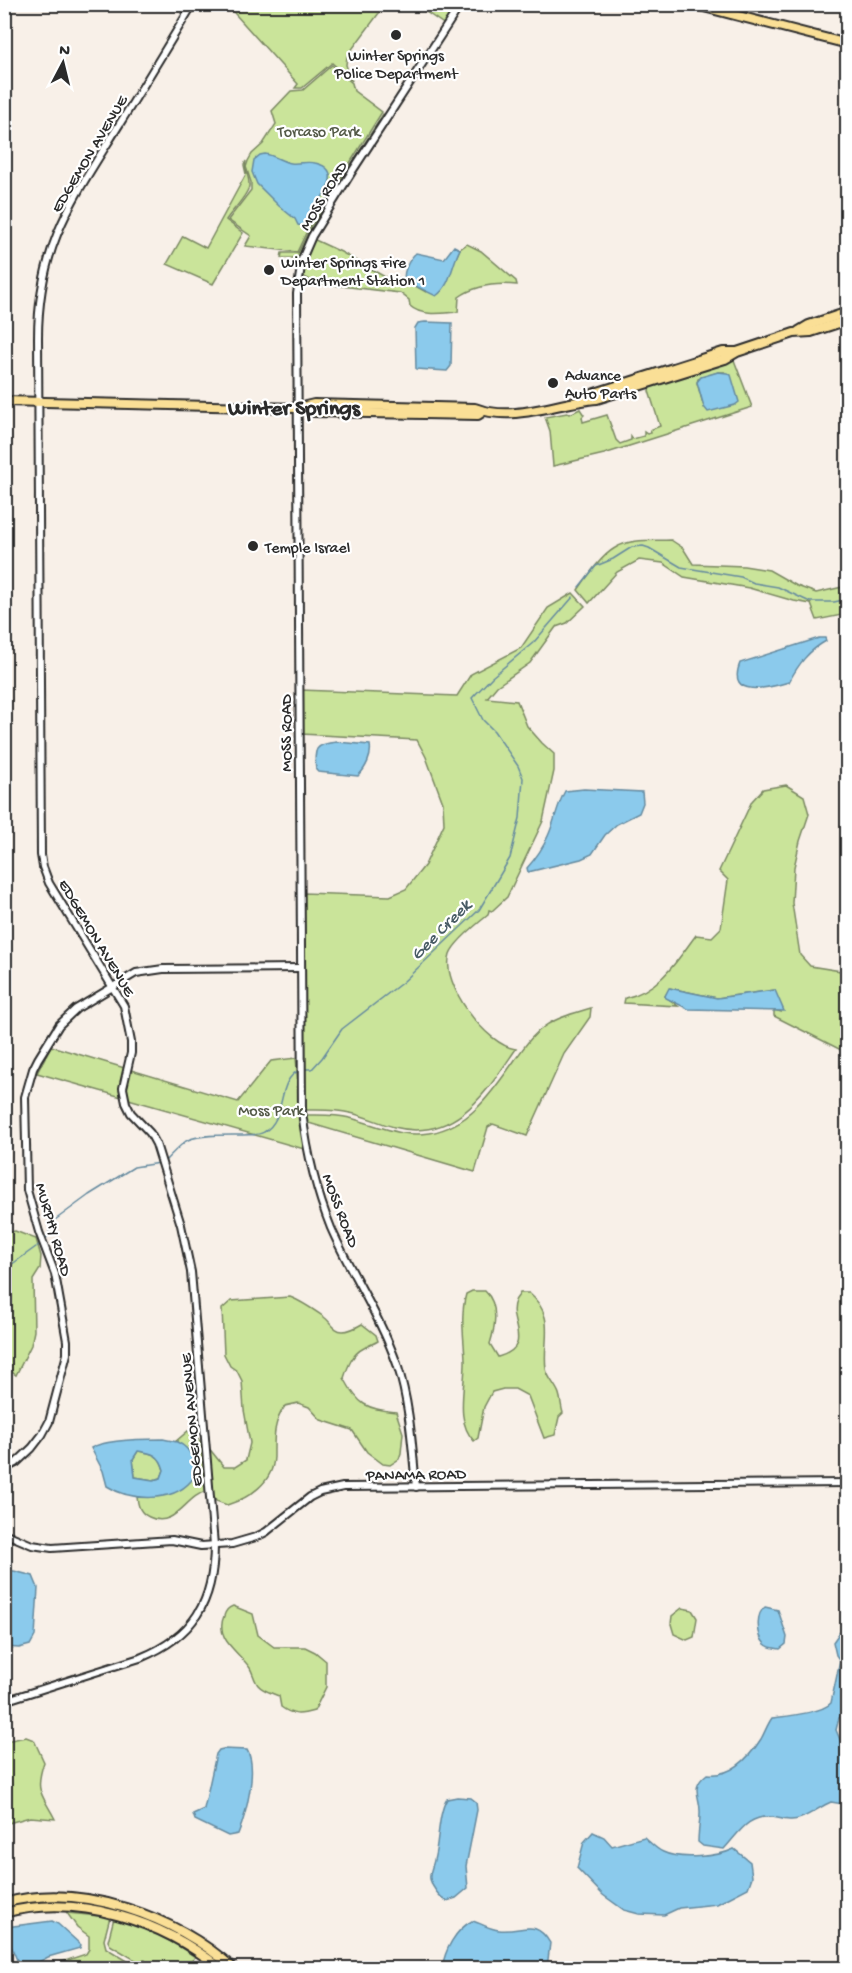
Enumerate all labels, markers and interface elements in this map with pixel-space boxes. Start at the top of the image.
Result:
marker: Winter Springs Police Department [389,28,403,42]
north arrow [33,33,93,93]
text: N [58,42,71,62]
place label: Winter Springs Police Department [334,48,459,85]
street label: EDGEMON AVENUE [49,92,134,217]
park label: Torcaso Park [277,124,362,143]
street label: MOSS ROAD [297,158,353,235]
place label: Winter Springs Fire Department Station 1 [280,255,425,292]
marker: Winter Springs Fire Department Station 1 [262,263,276,277]
place label: Advance Auto Parts [565,368,637,405]
marker: Advance Auto Parts [546,376,560,390]
district label: Winter Springs [227,397,362,423]
marker: Temple Israel [246,539,260,553]
place label: Temple Israel [264,540,350,559]
street label: MOSS ROAD [279,694,298,772]
street label: EDGEMON AVENUE [53,877,138,1002]
water label: Gee Creek [407,895,478,965]
park label: Moss Park [238,1103,306,1122]
street label: MOSS ROAD [316,1172,362,1251]
street label: MURPHY ROAD [29,1181,74,1279]
street label: EDGEMON AVENUE [178,1351,209,1487]
street label: PANAMA ROAD [365,1466,467,1487]

